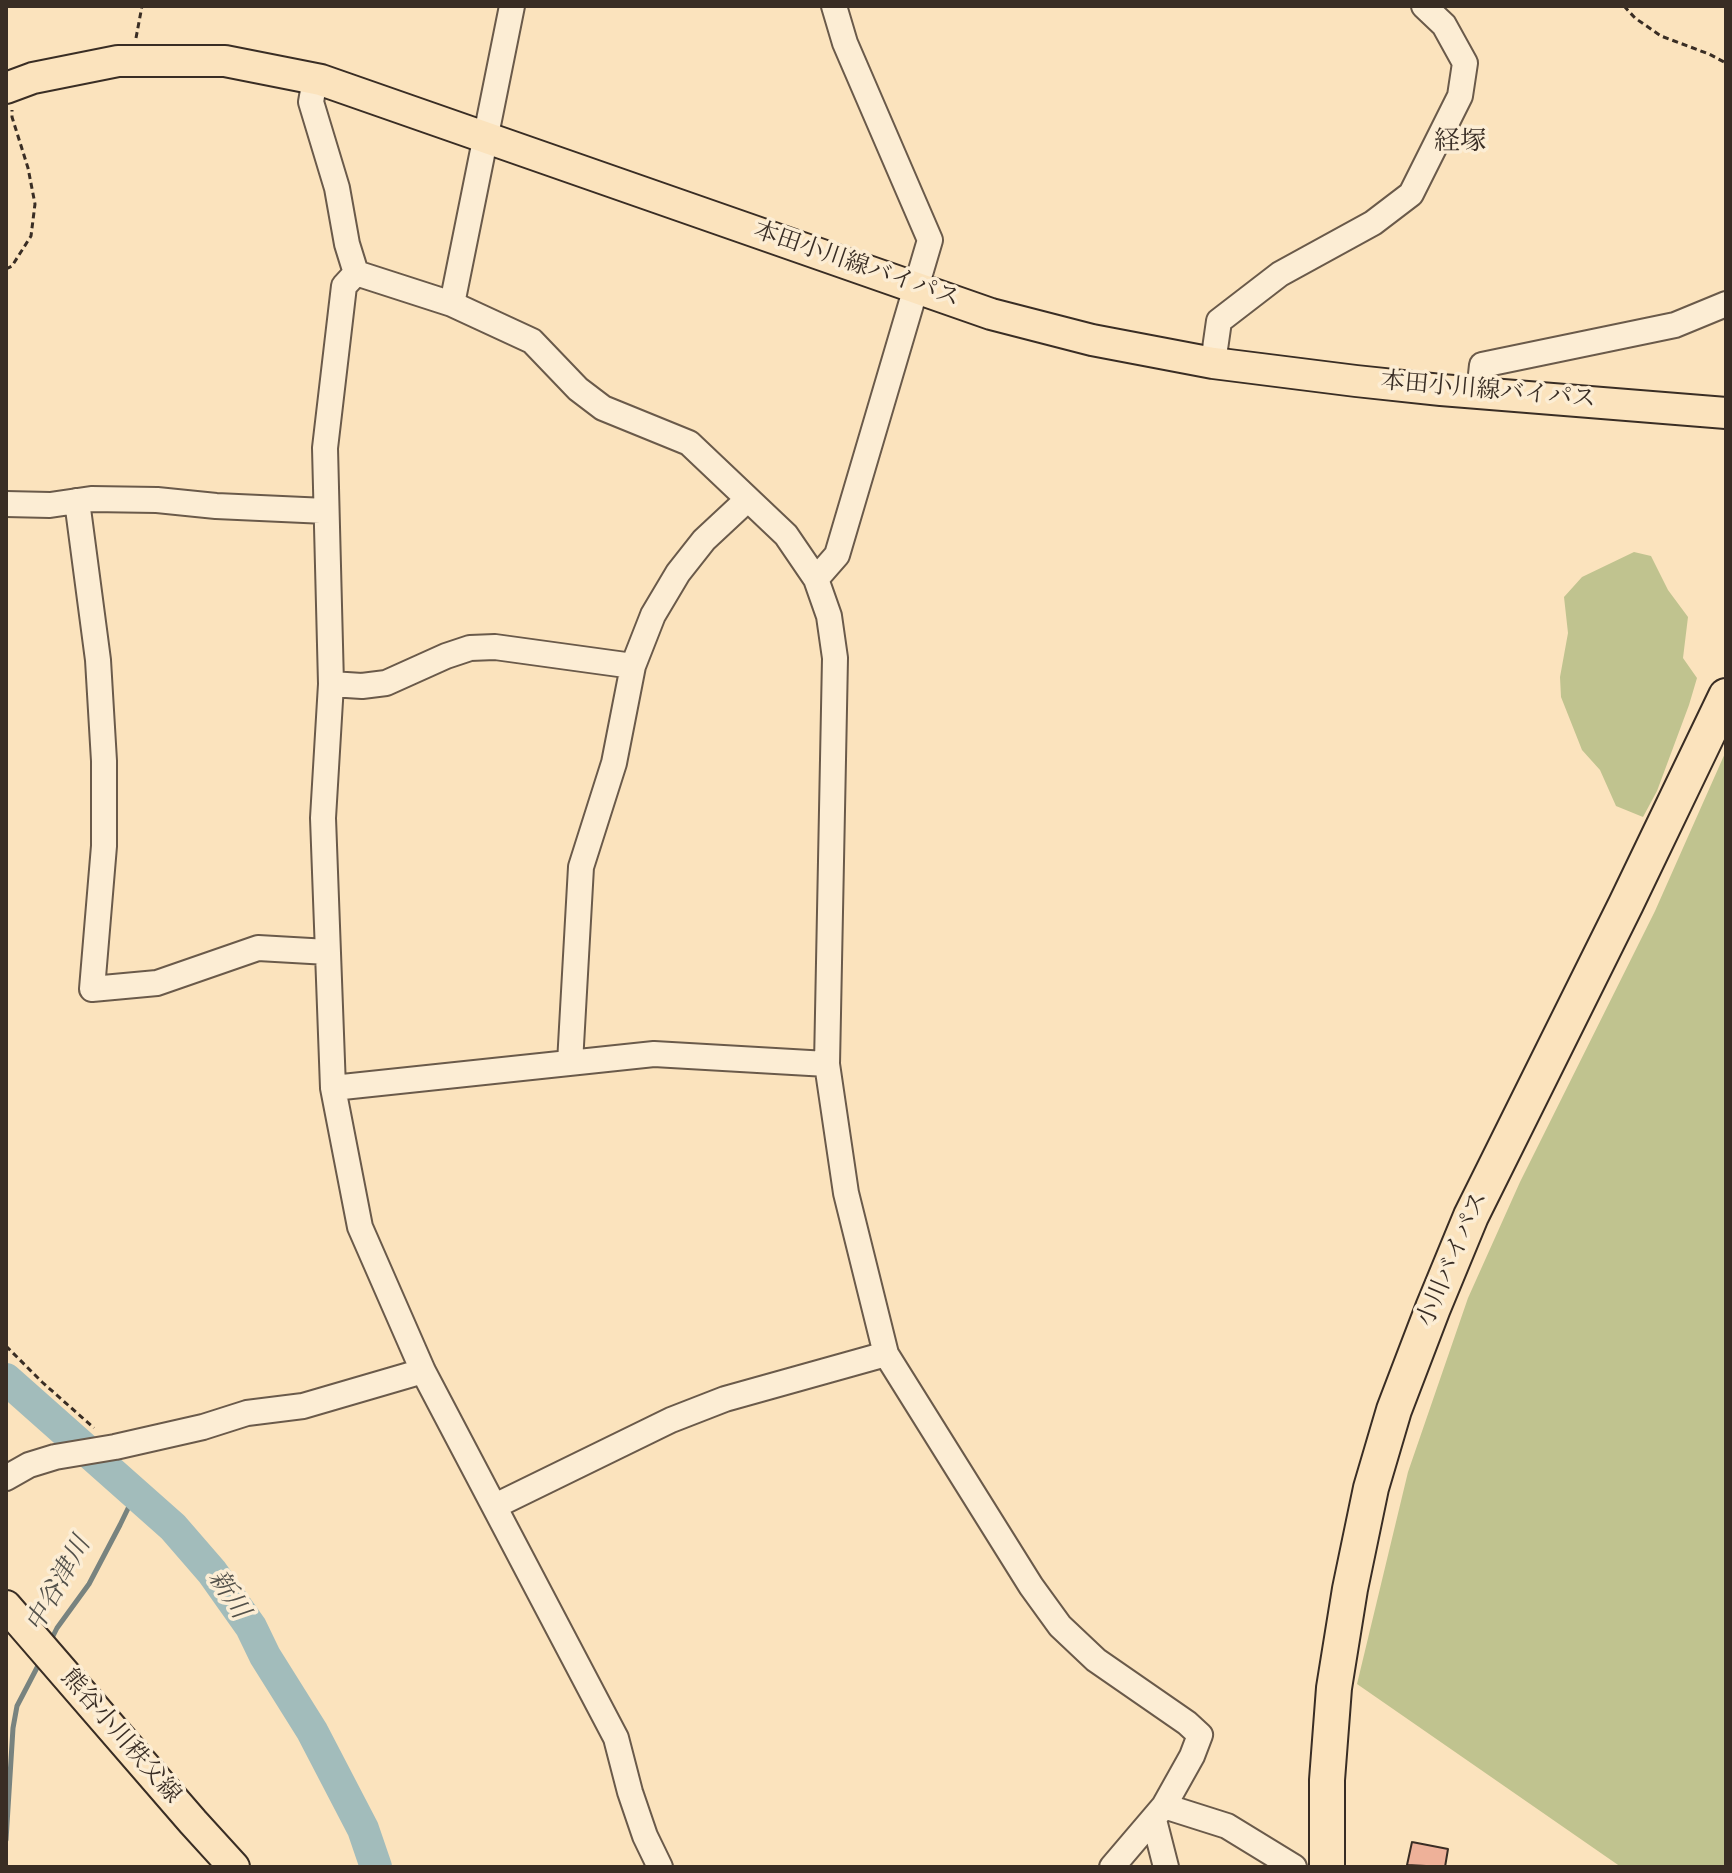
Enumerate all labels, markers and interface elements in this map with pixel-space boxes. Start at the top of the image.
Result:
district label: 経塚 [1434,129,1486,161]
street label: 本田小川線バイパス [749,218,963,316]
street label: 本田小川線バイパス [1379,369,1597,417]
street label: 小川バイパス [1414,1188,1496,1332]
water label: 中谷津川 [22,1533,100,1639]
water label: 新川 [199,1566,253,1626]
street label: 熊谷小川秩父線 [53,1665,185,1811]

